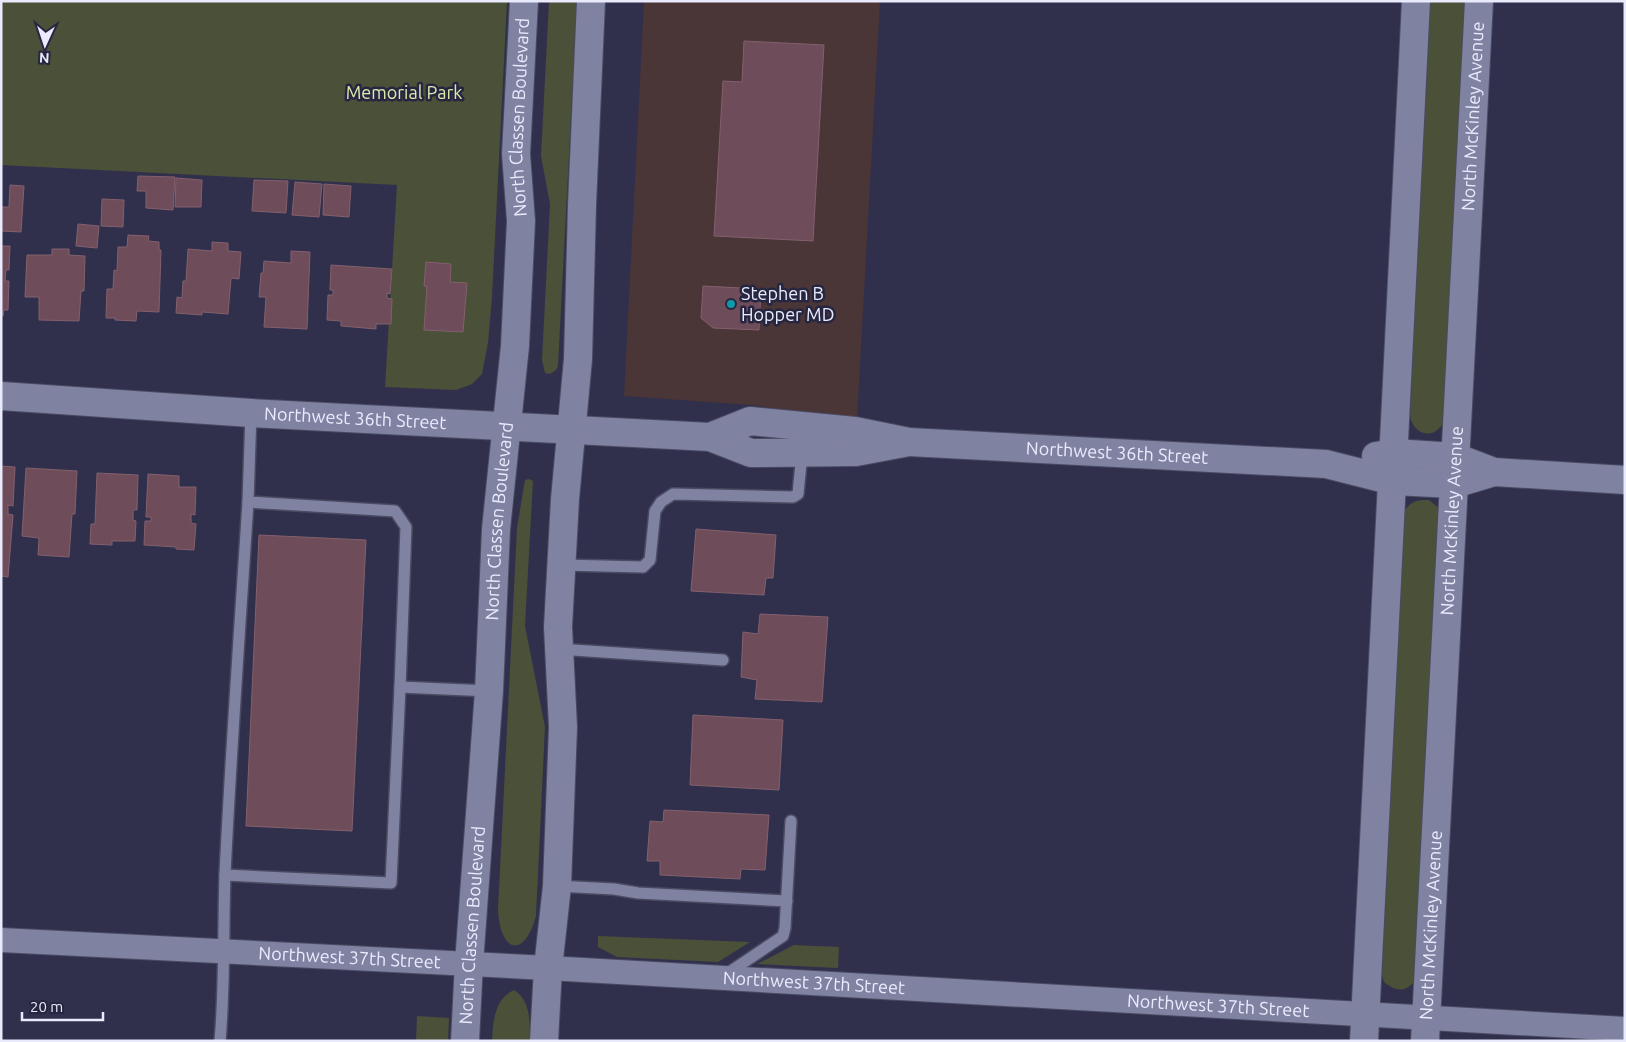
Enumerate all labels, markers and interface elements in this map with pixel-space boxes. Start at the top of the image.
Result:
street label: North Classen Boulevard [505,17,532,217]
north arrow [20,20,70,70]
street label: North McKinley Avenue [1457,21,1487,212]
text: N [39,50,50,66]
park label: Memorial Park [346,82,462,102]
place label: Stephen B Hopper MD [741,283,834,324]
marker: Stephen B Hopper MD [725,298,737,310]
street label: Northwest 36th Street [264,403,447,432]
street label: North Classen Boulevard [481,421,516,621]
street label: North McKinley Avenue [1436,425,1466,616]
street label: Northwest 36th Street [1025,437,1209,467]
street label: North Classen Boulevard [455,825,488,1025]
street label: North McKinley Avenue [1415,830,1445,1020]
street label: Northwest 37th Street [258,942,441,971]
street label: Northwest 37th Street [722,967,906,997]
scale bar [22,990,104,1022]
street label: Northwest 37th Street [1127,990,1310,1020]
text: 20 m [30,998,63,1015]

